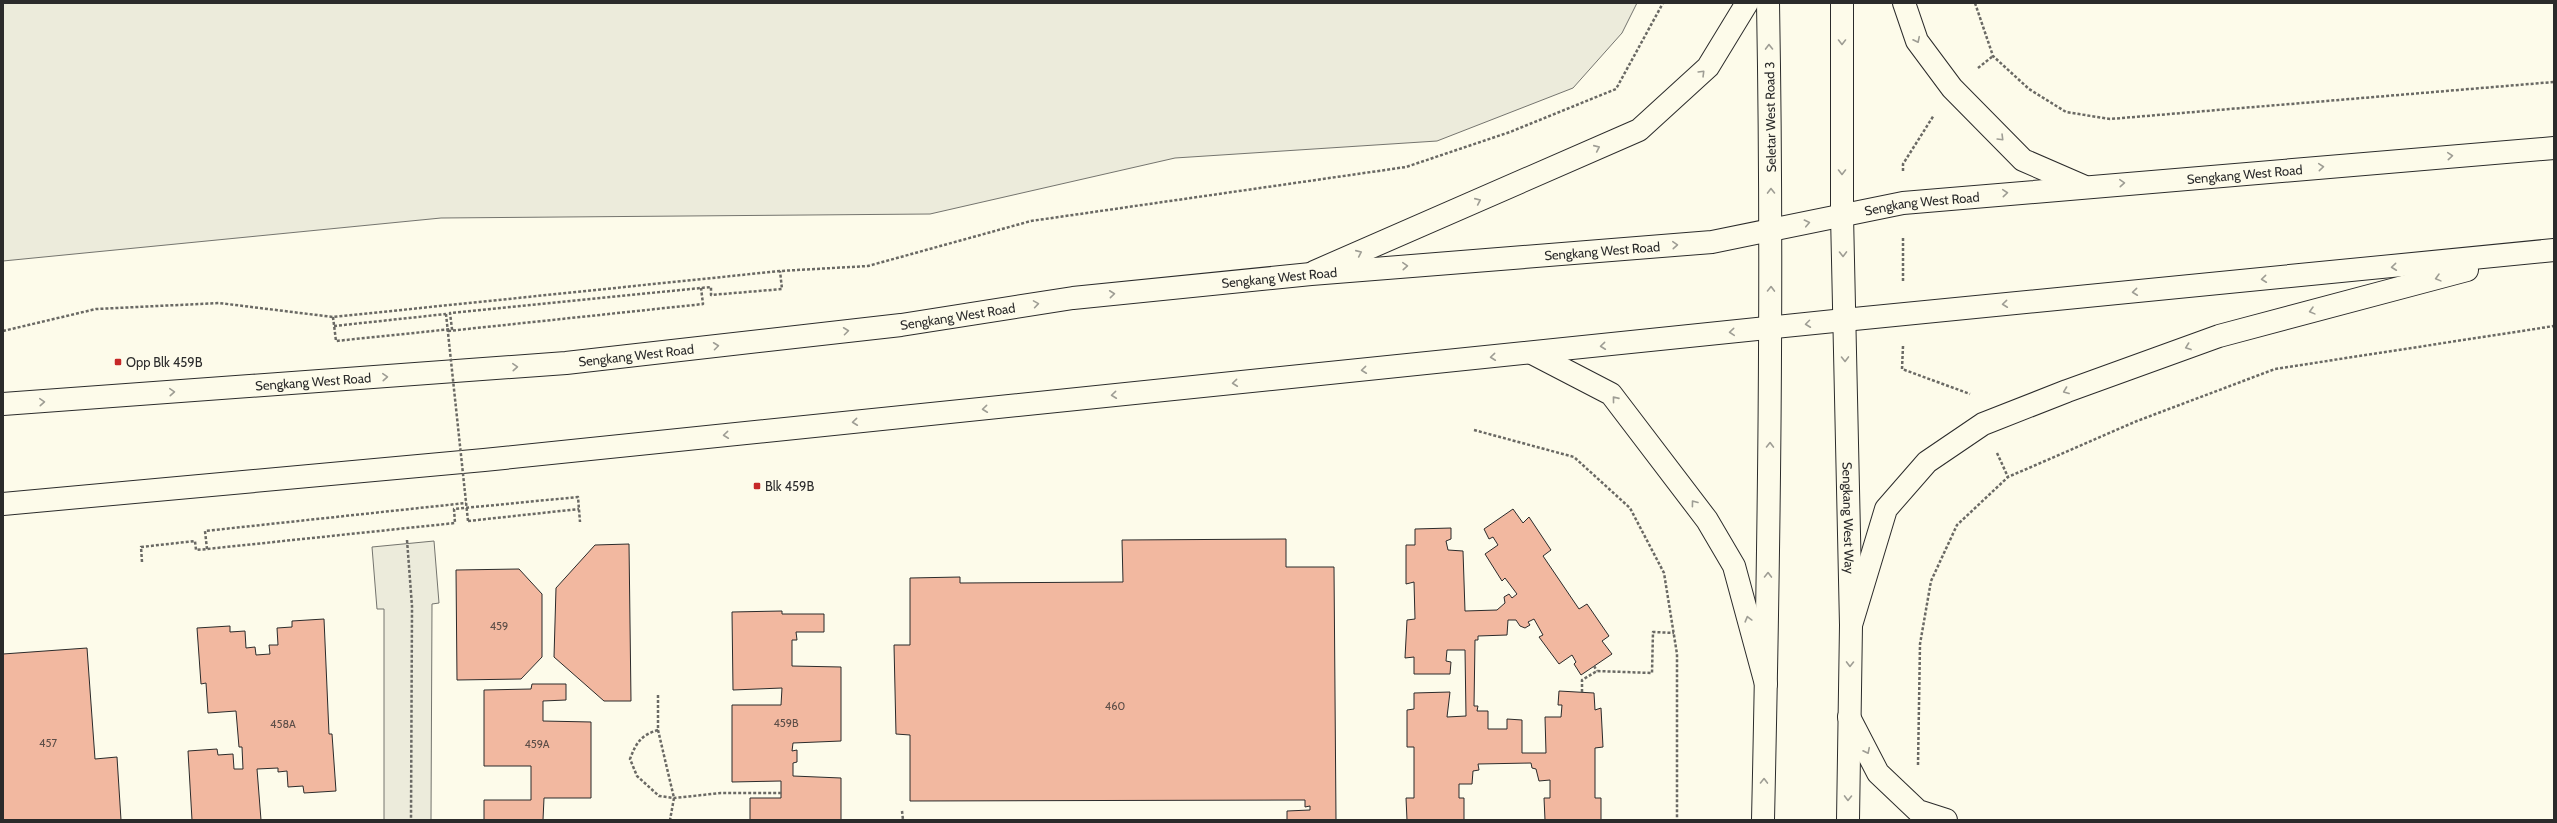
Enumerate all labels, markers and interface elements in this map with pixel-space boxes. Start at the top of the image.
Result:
one-way arrow [1912,35,1920,43]
one-way arrow [1838,39,1846,45]
one-way arrow [1765,44,1773,50]
street label: Seletar West Road 3 [1761,61,1779,173]
one-way arrow [1697,70,1705,78]
one-way arrow [1996,133,2004,141]
one-way arrow [1593,145,1601,153]
one-way arrow [2447,152,2454,161]
street label: Sengkang West Road [2186,161,2303,187]
one-way arrow [2318,163,2324,172]
one-way arrow [1838,169,1846,175]
one-way arrow [2119,179,2125,188]
one-way arrow [1767,188,1775,194]
street label: Sengkang West Road [1863,189,1980,219]
one-way arrow [2002,189,2008,198]
one-way arrow [1475,197,1482,205]
one-way arrow [1804,219,1810,227]
street label: Sengkang West Road [1544,238,1661,263]
one-way arrow [1672,241,1678,250]
one-way arrow [1356,249,1363,257]
one-way arrow [1839,251,1847,257]
one-way arrow [1402,262,1408,271]
one-way arrow [2391,262,2397,271]
street label: Sengkang West Road [1221,264,1338,291]
one-way arrow [2435,273,2441,281]
one-way arrow [2261,274,2267,283]
one-way arrow [1767,286,1775,292]
one-way arrow [2132,287,2138,296]
one-way arrow [1108,290,1115,299]
street label: Sengkang West Road [899,299,1016,333]
one-way arrow [1033,300,1039,309]
one-way arrow [2002,300,2008,309]
one-way arrow [2309,306,2316,315]
one-way arrow [1805,319,1811,328]
one-way arrow [843,327,849,336]
one-way arrow [1729,327,1735,336]
street label: Sengkang West Road [577,341,695,370]
one-way arrow [1600,341,1606,350]
one-way arrow [713,342,719,351]
one-way arrow [2184,342,2191,351]
one-way arrow [1490,353,1497,362]
place label: Opp Blk 459B [126,354,203,370]
one-way arrow [1841,356,1850,362]
marker: Opp Blk 459B [113,357,123,367]
one-way arrow [512,363,518,372]
one-way arrow [1361,365,1367,374]
street label: Sengkang West Road [255,369,372,394]
one-way arrow [382,372,388,381]
one-way arrow [1232,378,1238,387]
one-way arrow [2062,387,2069,395]
one-way arrow [169,388,175,397]
one-way arrow [1111,390,1117,399]
one-way arrow [39,397,45,406]
one-way arrow [1613,397,1620,404]
one-way arrow [982,404,988,413]
one-way arrow [852,417,858,426]
one-way arrow [723,431,729,440]
one-way arrow [1766,442,1775,448]
street label: Sengkang West Way [1839,462,1858,575]
place label: Blk 459B [765,478,814,494]
marker: Blk 459B [752,481,762,491]
one-way arrow [1692,500,1699,507]
one-way arrow [1764,572,1772,578]
one-way arrow [1745,616,1753,623]
house number: 459 [490,619,508,633]
one-way arrow [1846,661,1855,667]
house number: 460 [1105,699,1125,713]
house number: 459B [773,716,799,730]
house number: 458A [270,717,296,731]
house number: 457 [39,736,57,750]
house number: 459A [524,737,550,751]
one-way arrow [1862,747,1869,755]
one-way arrow [1760,778,1768,784]
one-way arrow [1844,795,1852,801]

